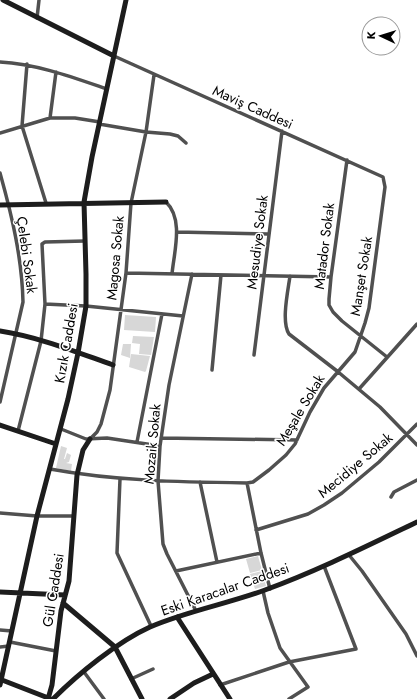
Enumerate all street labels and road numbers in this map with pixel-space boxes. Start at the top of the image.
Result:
street label: Maviş Caddesi [209,80,297,134]
street label: Mesudiye Sokak [241,193,273,290]
street label: Matador Sokak [309,201,339,290]
street label: Magosa Sokak [101,214,129,301]
street label: Çelebi Sokak [12,215,42,296]
street label: Manşet Sokak [345,234,377,317]
street label: Kızık Caddesi [49,301,83,385]
street label: Meşale Sokak [271,370,330,449]
street label: Mozaik Sokak [139,402,166,485]
street label: Mecidiye Sokak [313,427,397,502]
street label: Gül Caddesi [37,552,69,628]
street label: Eski Karacalar Caddesi [158,558,292,620]

